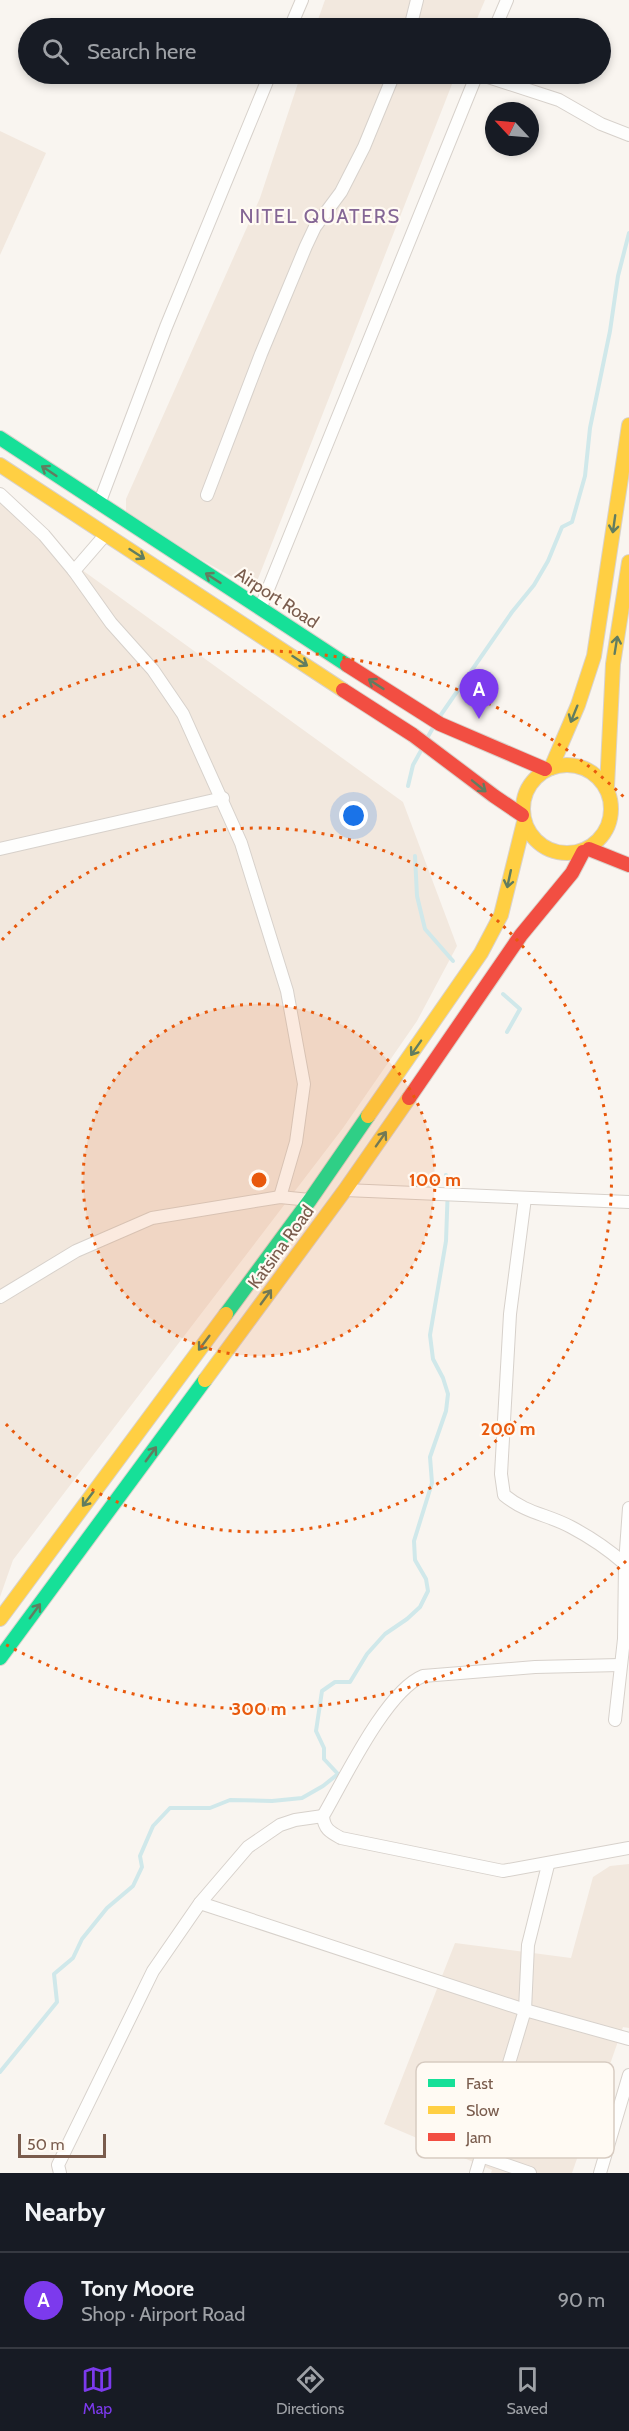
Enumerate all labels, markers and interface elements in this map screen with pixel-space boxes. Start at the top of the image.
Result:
search box [18,18,611,84]
icon: search [39,35,72,68]
text: Search here [87,38,196,65]
north arrow [485,102,539,156]
district label: NITEL QUATERS [239,204,401,228]
one-way arrow [41,464,58,477]
one-way arrow [609,514,620,533]
one-way arrow [128,549,145,561]
street label: Airport Road [231,563,323,633]
one-way arrow [204,571,221,584]
one-way arrow [610,636,621,656]
one-way arrow [291,655,308,667]
pin: A [460,670,498,719]
one-way arrow [368,678,385,690]
one-way arrow [568,704,579,723]
one-way arrow [471,780,487,793]
your location [339,801,368,830]
one-way arrow [503,869,514,888]
one-way arrow [410,1039,422,1055]
one-way arrow [374,1130,387,1147]
text: 100 m [409,1169,461,1191]
centre of rings [249,1170,269,1190]
street label: Katsina Road [243,1201,319,1293]
one-way arrow [260,1289,273,1305]
one-way arrow [198,1334,211,1350]
text: 200 m [481,1418,535,1440]
one-way arrow [144,1446,157,1462]
one-way arrow [82,1491,94,1507]
one-way arrow [29,1603,41,1619]
text: 300 m [232,1698,286,1720]
legend [416,2062,614,2158]
text: Fast [466,2074,494,2093]
text: Slow [466,2101,500,2120]
text: Jam [465,2128,492,2147]
scale bar [18,2131,106,2158]
text: 50 m [27,2135,64,2154]
text: Nearby [24,2196,105,2228]
text: Tony Moore [81,2275,194,2302]
text: A [37,2288,50,2312]
text: 90 m [558,2288,605,2312]
text: Shop · Airport Road [81,2302,245,2326]
tab: Map [81,2363,114,2418]
tab: Directions [276,2363,344,2418]
tab: Saved [506,2363,548,2418]

